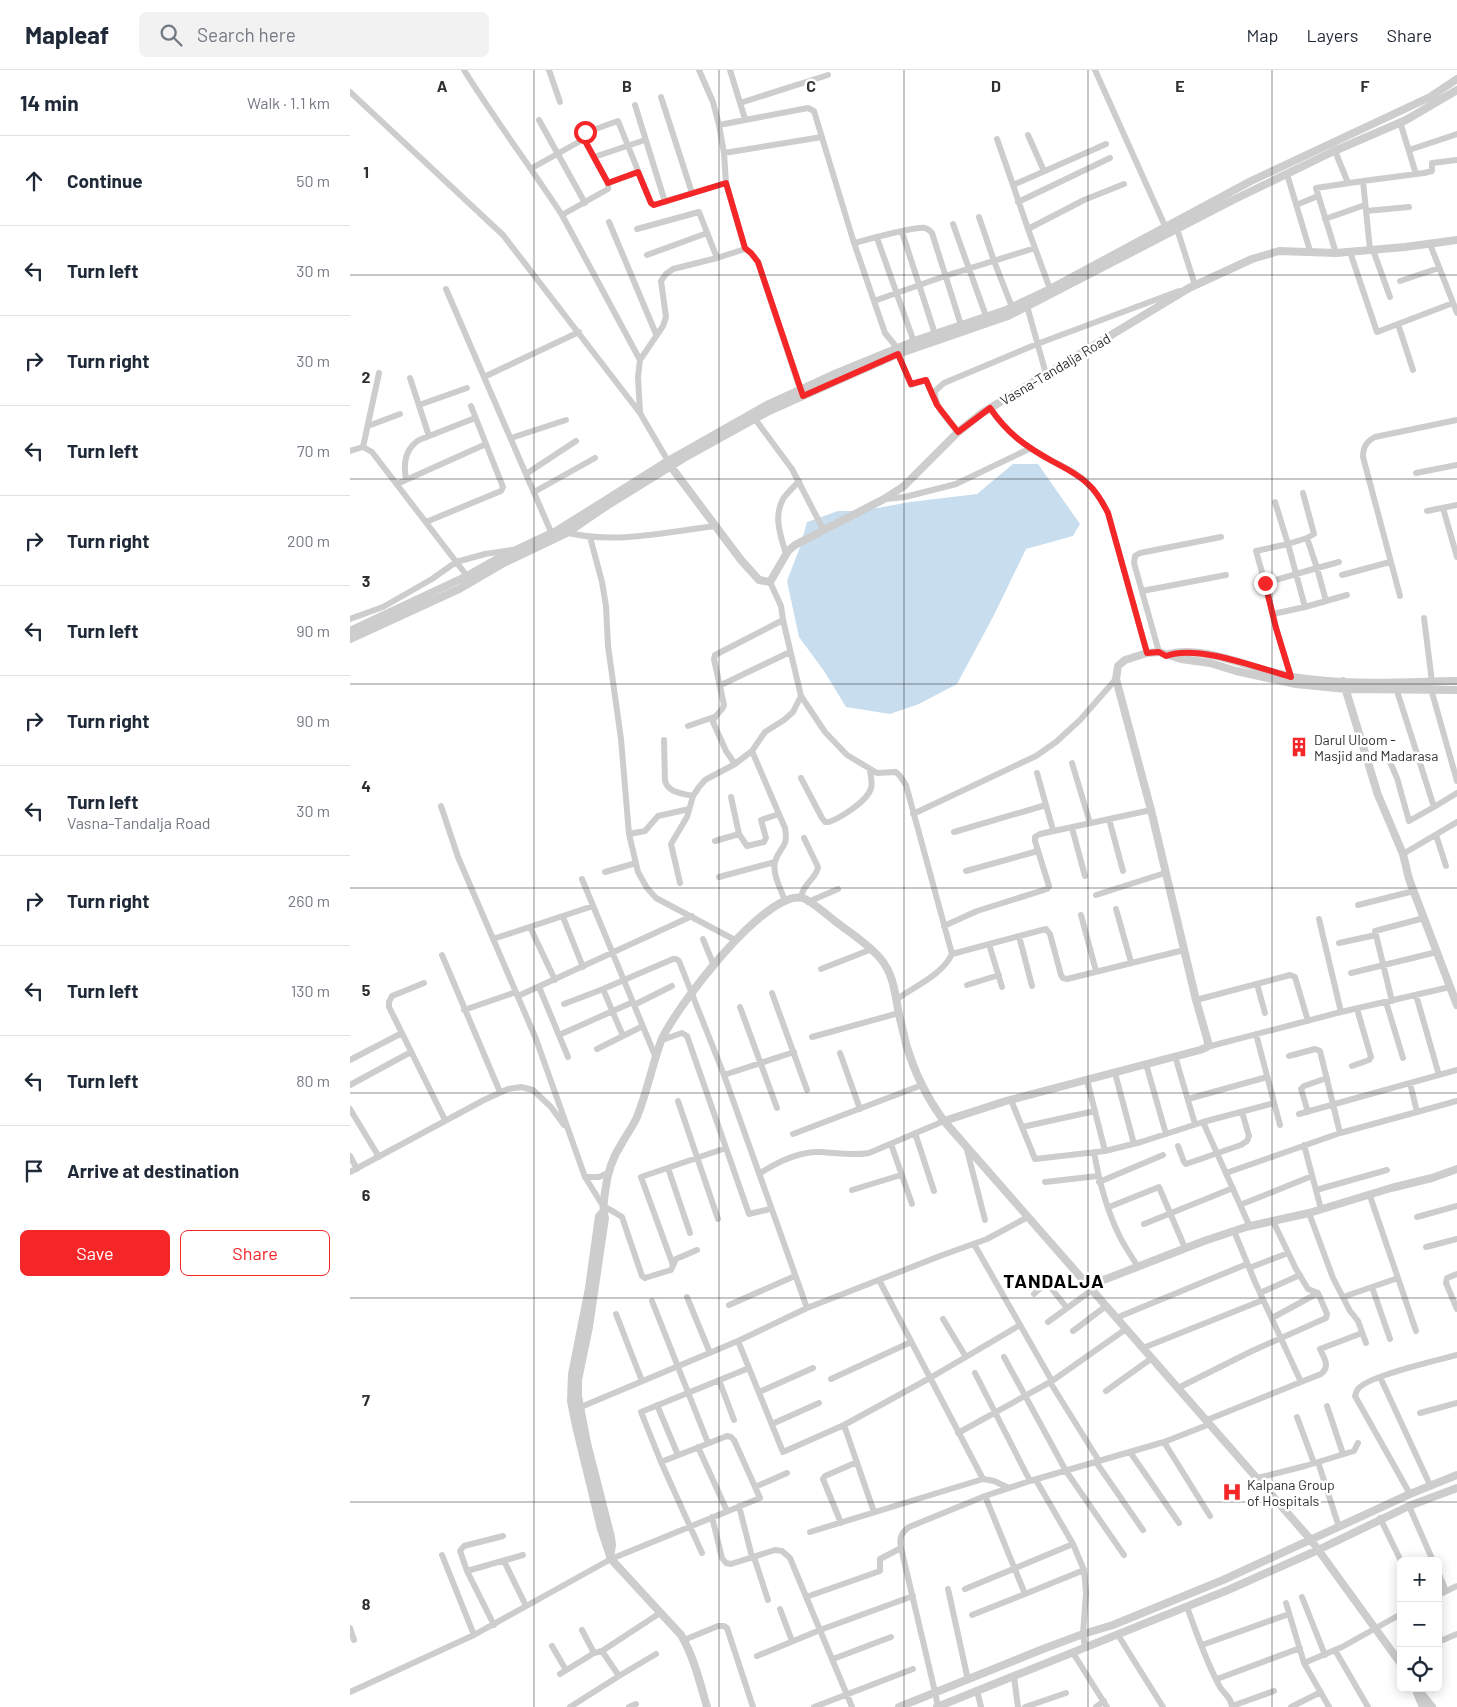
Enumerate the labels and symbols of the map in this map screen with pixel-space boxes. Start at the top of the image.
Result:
text: A [437,76,448,95]
text: B [622,76,632,95]
text: C [806,76,816,95]
text: D [991,76,1001,95]
text: E [1175,76,1185,95]
text: F [1361,76,1370,95]
route start [574,121,597,144]
text: 1 [363,162,369,181]
street label: Vasna-Tandalja Road [997,329,1113,409]
text: 2 [362,367,371,386]
text: 3 [362,571,370,590]
route end [1254,572,1277,595]
place label: Darul Uloom - Masjid and Madarasa [1314,731,1438,764]
building icon: Darul Uloom - Masjid and Madarasa [1288,736,1310,758]
text: 4 [361,776,371,795]
text: 5 [362,980,371,999]
text: 6 [362,1185,371,1204]
district label: TANDALJA [1003,1269,1105,1292]
text: 7 [362,1390,370,1409]
place label: Kalpana Group of Hospitals [1247,1476,1335,1509]
hospital icon: Kalpana Group of Hospitals [1221,1481,1243,1503]
text: 8 [362,1594,371,1613]

